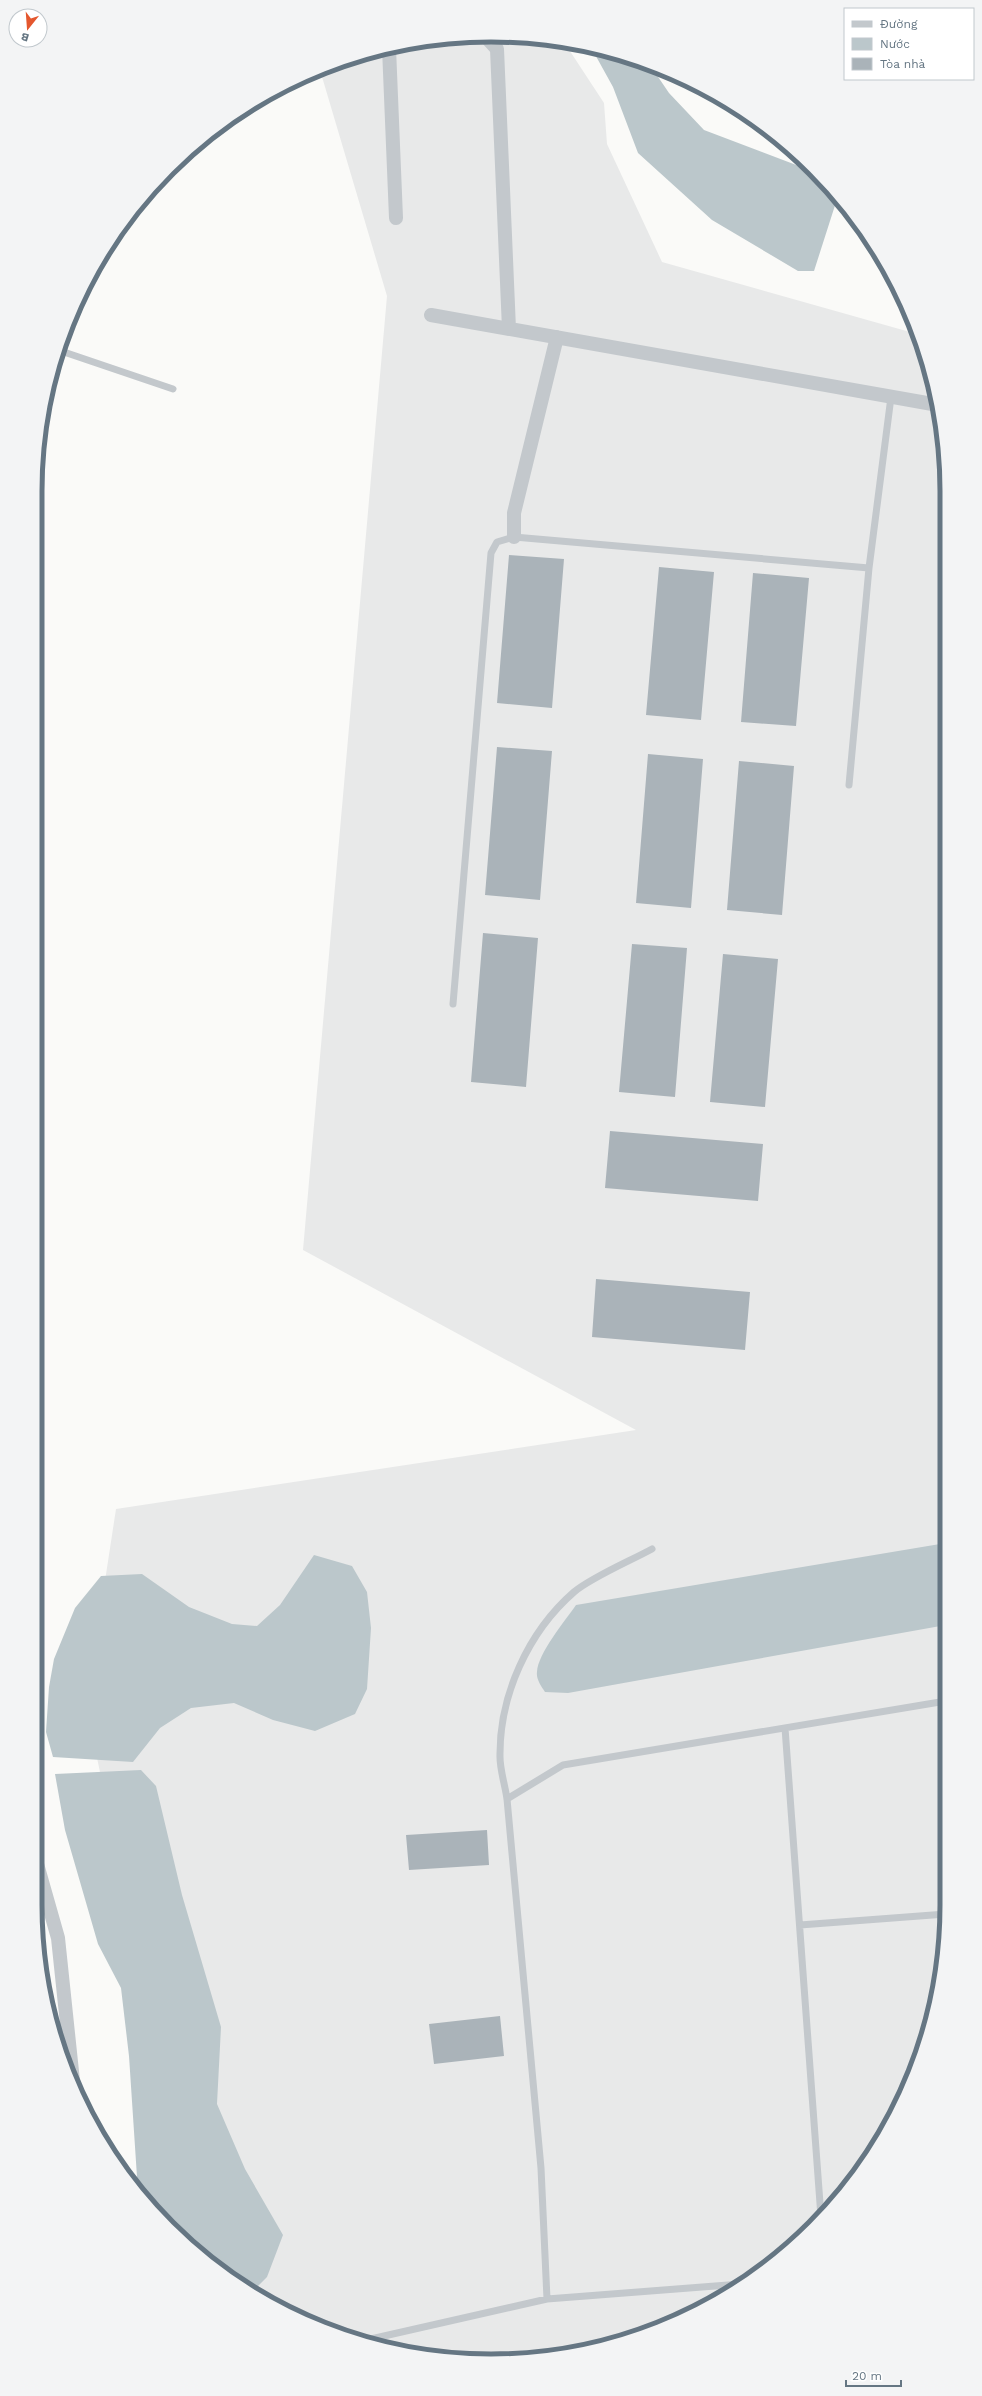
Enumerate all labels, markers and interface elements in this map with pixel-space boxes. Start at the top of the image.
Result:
north arrow [8,8,48,48]
legend [844,8,974,80]
text: Đường [880,17,918,31]
text: B [19,30,31,44]
text: Nước [880,37,910,51]
text: Tòa nhà [880,57,926,71]
scale bar [846,2362,901,2388]
text: 20 m [852,2369,882,2383]

